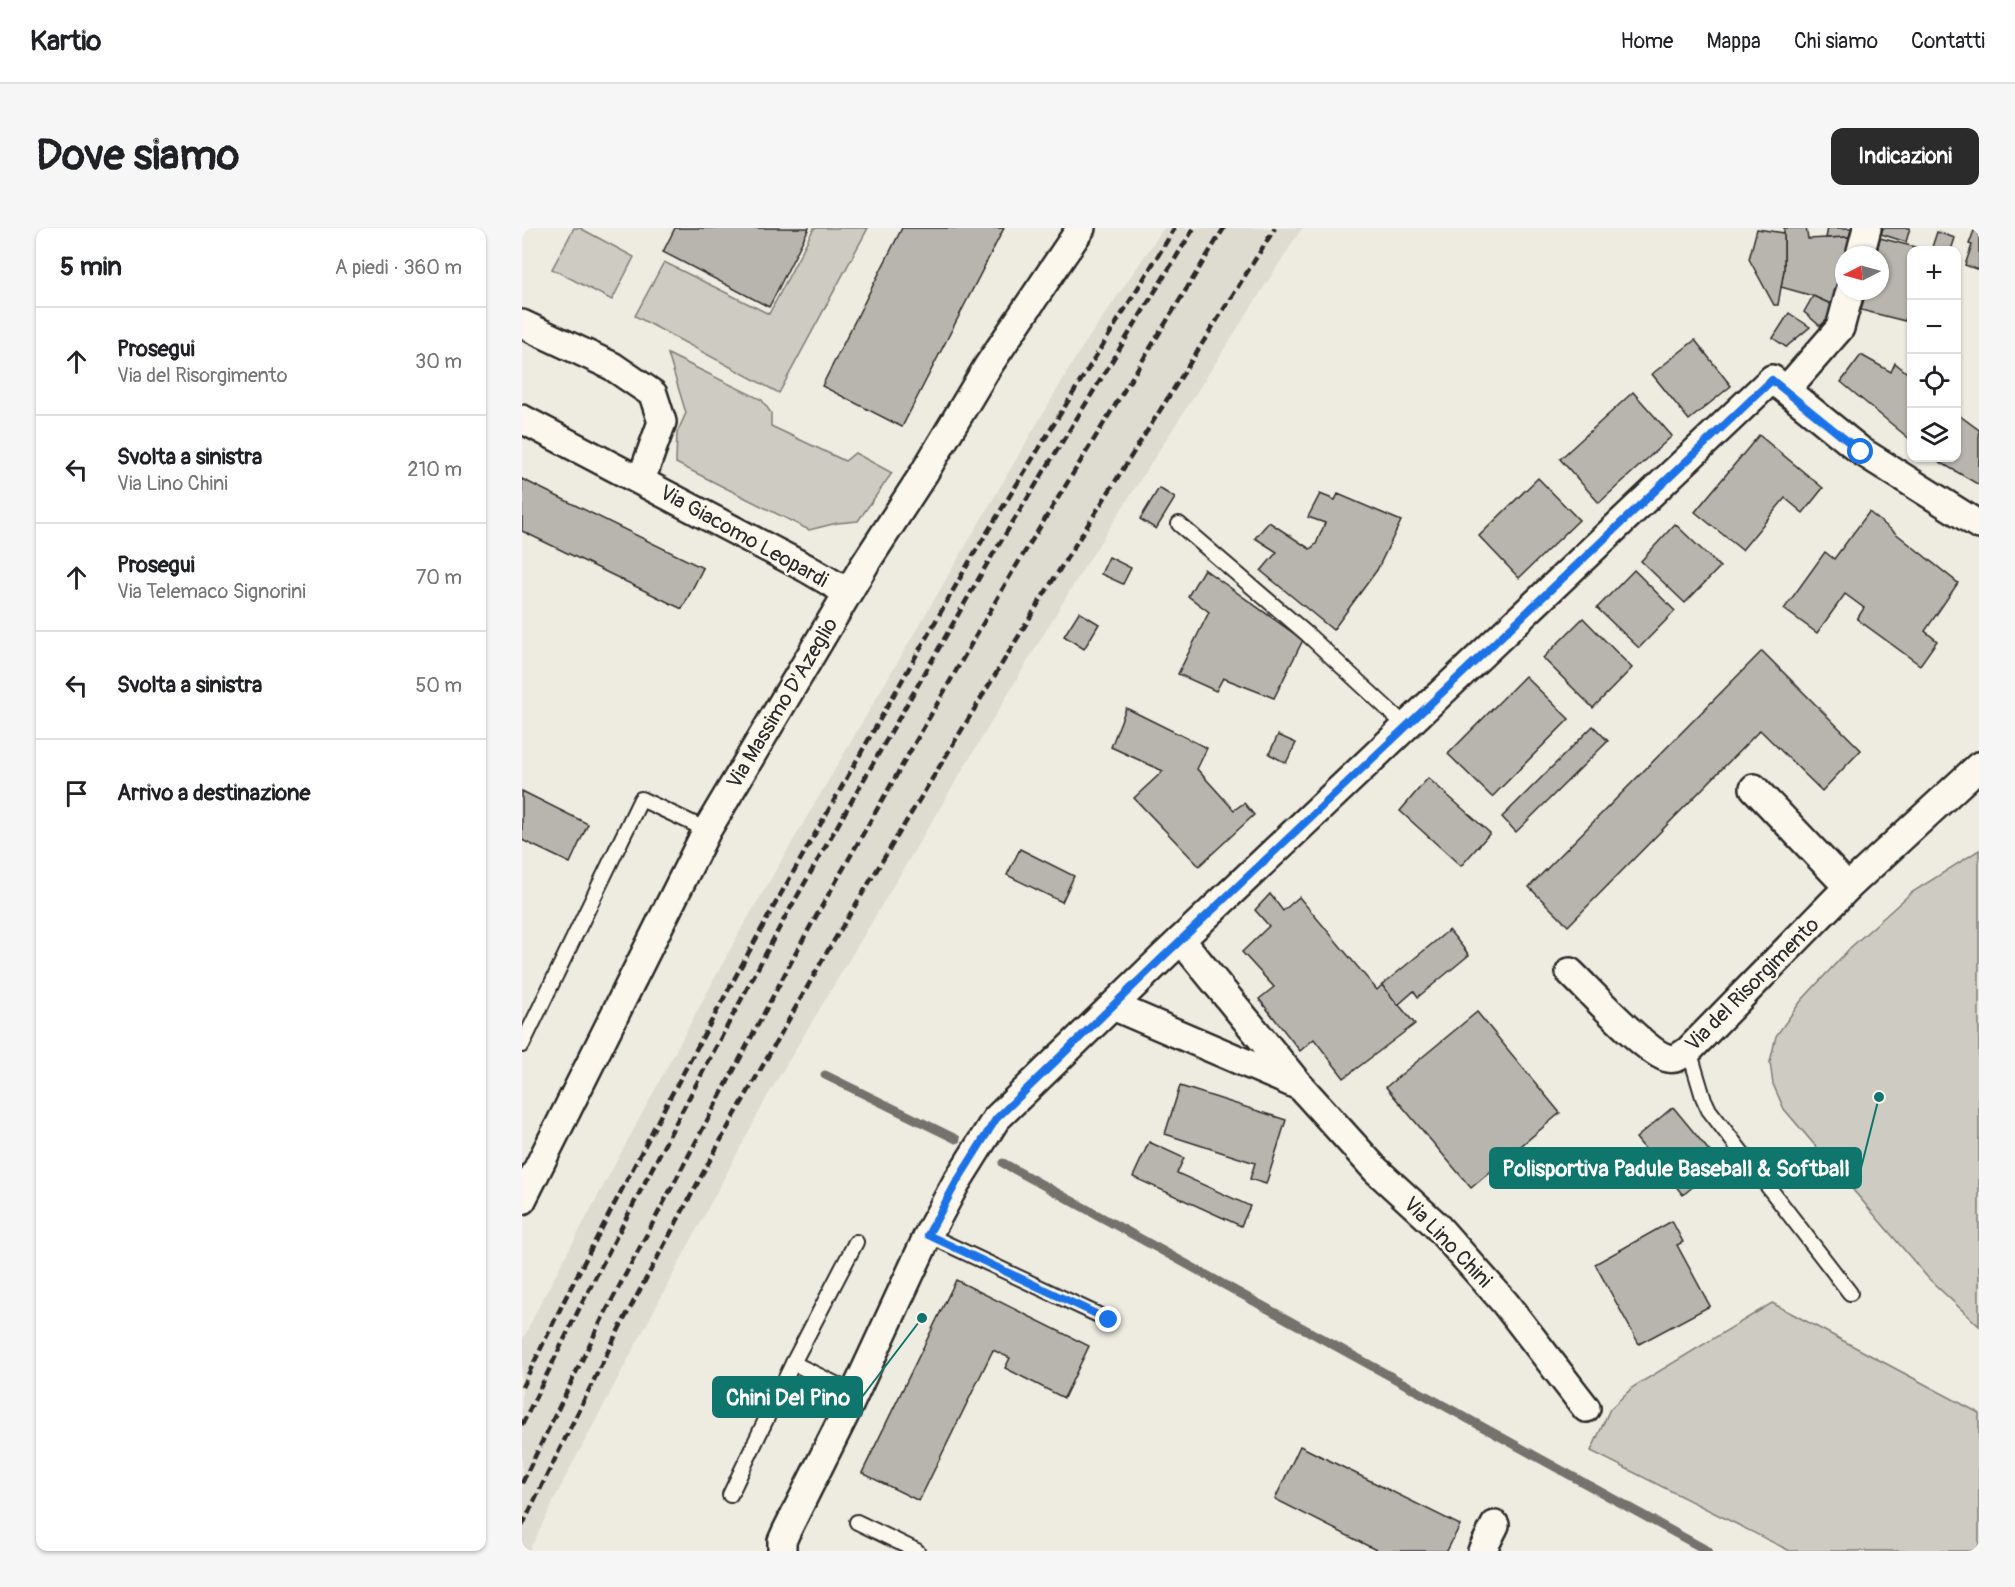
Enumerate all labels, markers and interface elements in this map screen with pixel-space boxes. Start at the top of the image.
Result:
text: Kartio [30,24,101,59]
text: Home [1620,28,1673,55]
text: Mappa [1706,28,1761,55]
text: Chi siamo [1794,28,1878,55]
text: Contatti [1911,28,1985,55]
button: Indicazioni [1831,128,1979,185]
text: Dove siamo [36,130,239,182]
north arrow [1835,246,1889,300]
map controls [1907,246,1961,462]
button: + [1907,246,1961,300]
text: 5 min [60,251,122,283]
text: A piedi · 360 m [335,255,462,280]
button: − [1907,300,1961,354]
text: Prosegui [117,335,195,363]
icon: ahead [60,345,93,378]
text: 30 m [415,349,462,374]
button: locate [1907,354,1961,408]
text: Via del Risorgimento [117,363,287,388]
button: layers [1907,408,1961,462]
route start [1847,438,1873,464]
text: Svolta a sinistra [117,443,262,471]
icon: left [60,453,93,486]
text: 210 m [407,457,462,482]
text: Via Lino Chini [117,471,228,496]
street label: Via Giacomo Leopardi [655,479,833,594]
text: Prosegui [117,551,195,579]
icon: ahead [60,561,93,594]
text: 70 m [416,565,462,590]
text: Via Telemaco Signorini [117,579,306,604]
street label: Via Massimo D'Azeglio [721,613,844,794]
icon: left [60,669,93,702]
text: Svolta a sinistra [117,671,262,699]
text: 50 m [415,673,462,698]
icon: arrive [60,777,93,810]
text: Arrivo a destinazione [117,779,310,807]
street label: Via del Risorgimento [1680,912,1825,1057]
callout: Polisportiva Padule Baseball & Softball [1490,1148,1861,1188]
text: Polisportiva Padule Baseball & Softball [1502,1155,1850,1183]
street label: Via Lino Chini [1398,1191,1498,1294]
route end [1095,1306,1121,1332]
callout: Chini Del Pino [713,1377,862,1417]
text: Chini Del Pino [726,1384,850,1412]

